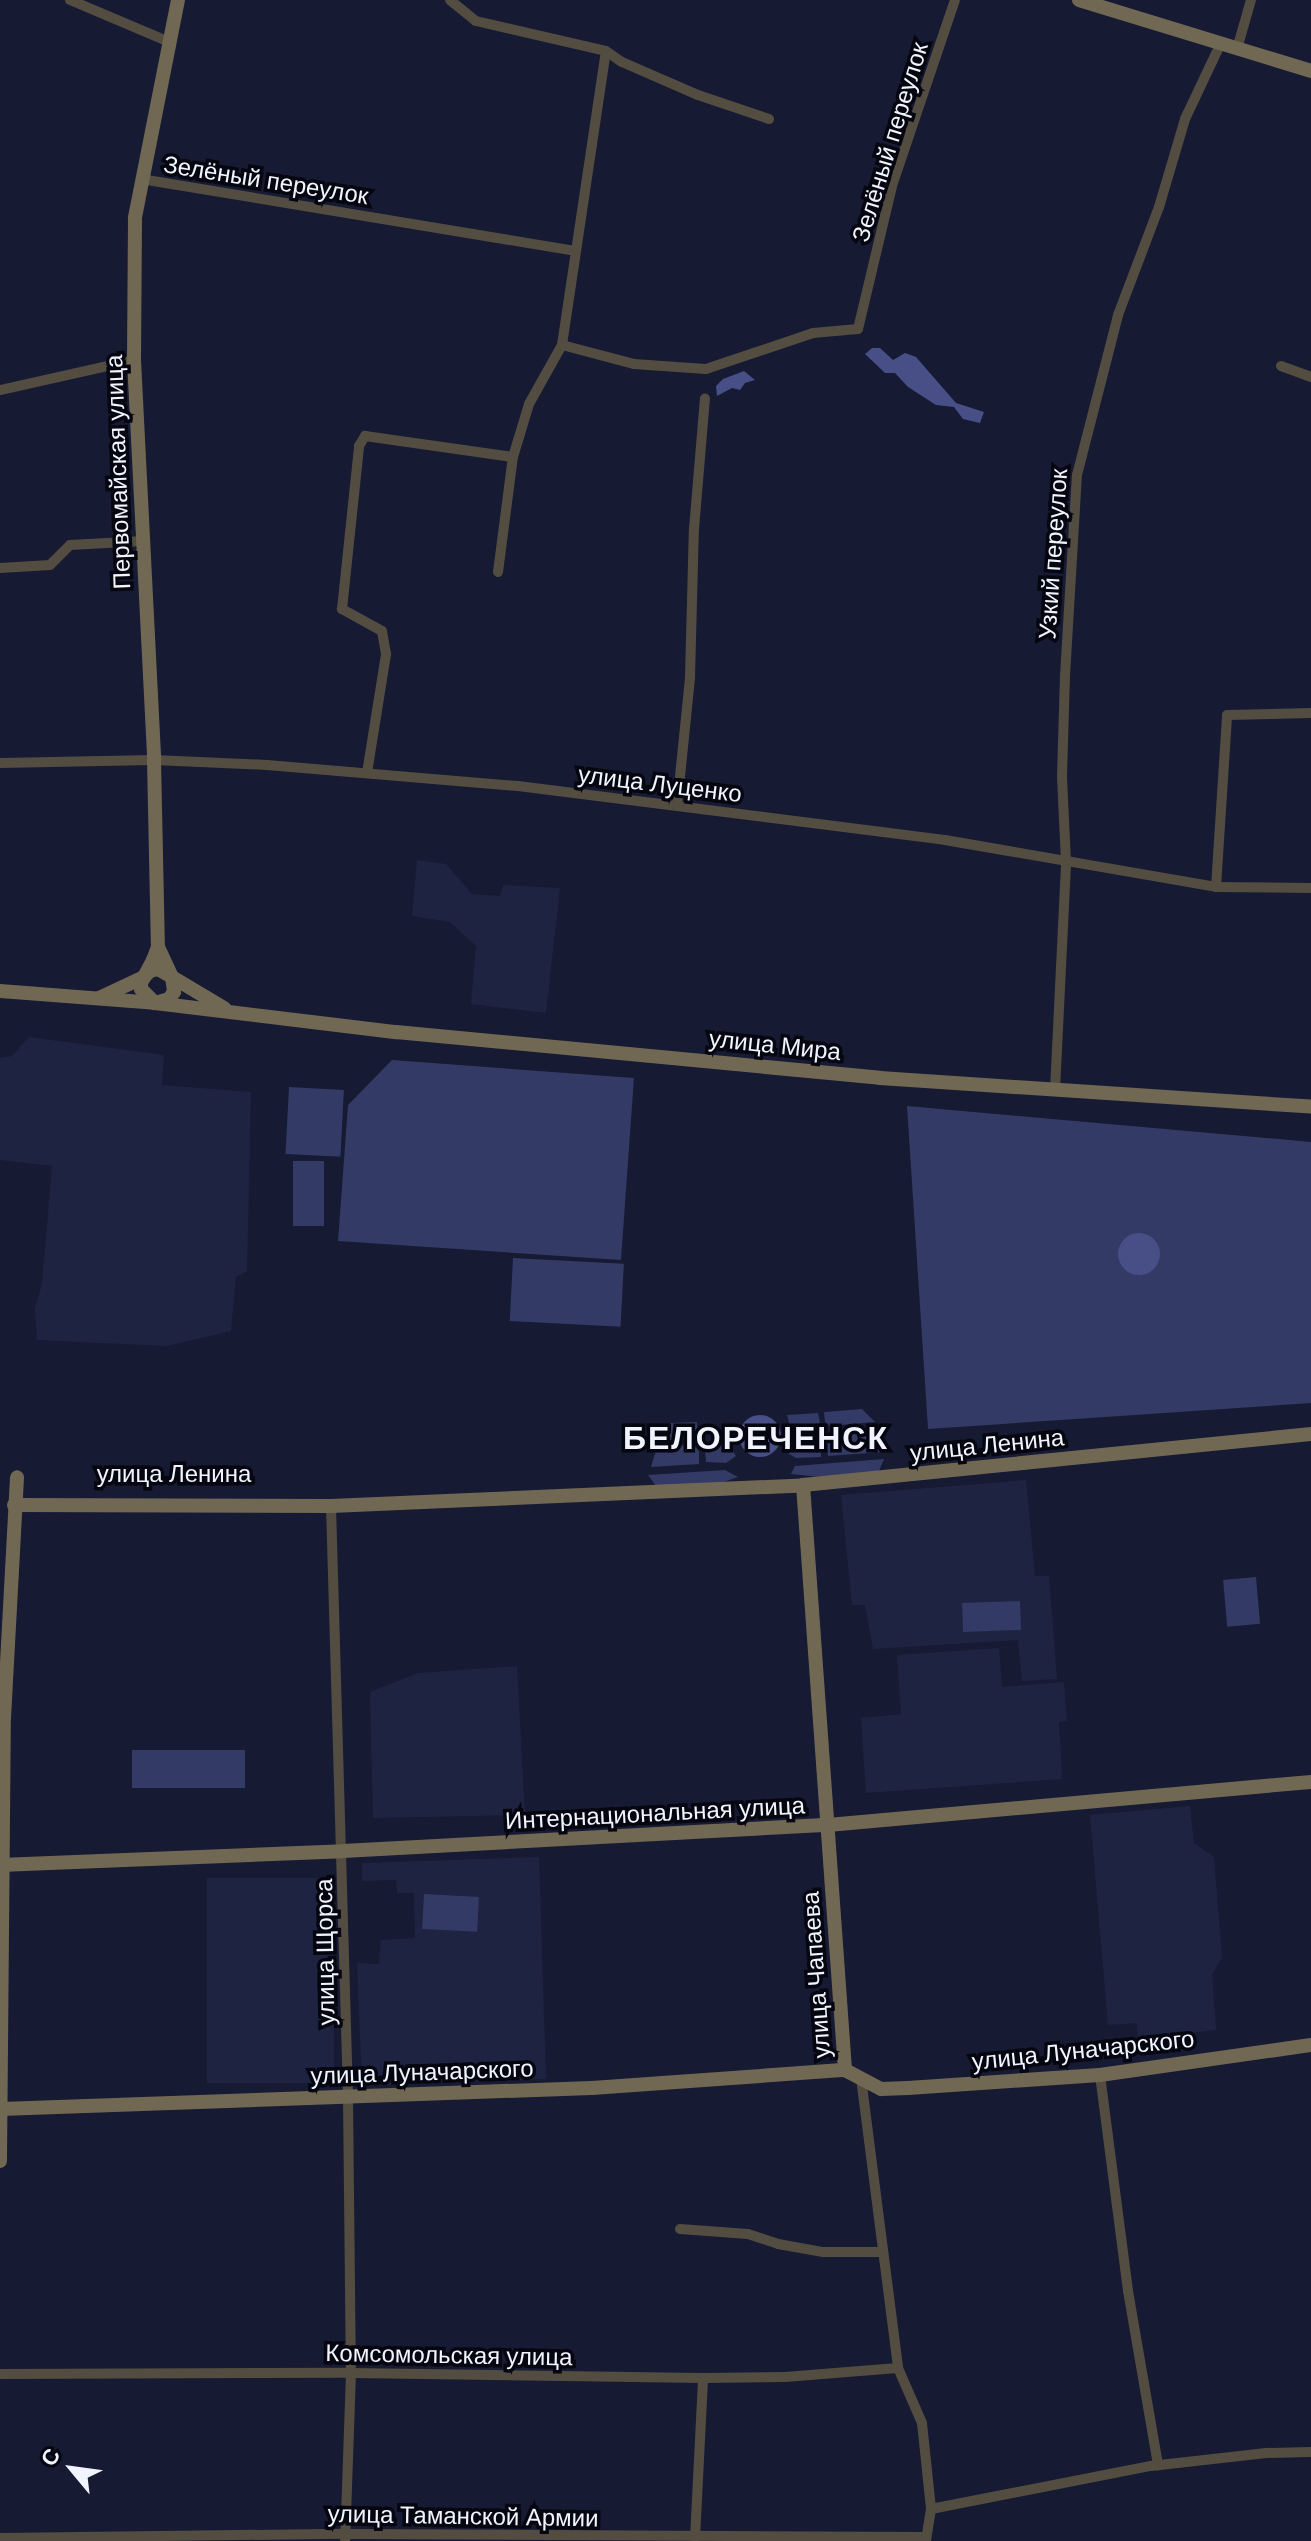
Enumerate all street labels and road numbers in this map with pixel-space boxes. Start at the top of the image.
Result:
street label: Зелёный переулок [846,39,934,245]
street label: Зелёный переулок [161,150,371,210]
street label: Первомайская улица [100,354,136,590]
street label: Узкий переулок [1033,468,1073,640]
street label: улица Луценко [577,760,743,808]
street label: улица Мира [708,1024,842,1066]
street label: улица Ленина [909,1423,1065,1467]
street label: улица Ленина [97,1460,251,1488]
street label: Интернациональная улица [504,1791,806,1835]
street label: улица Щорса [309,1878,341,2026]
street label: улица Чапаева [796,1891,836,2059]
street label: улица Луначарского [970,2024,1196,2076]
street label: улица Луначарского [310,2054,534,2090]
street label: Комсомольская улица [325,2338,573,2372]
street label: улица Таманской Армии [327,2499,599,2533]

